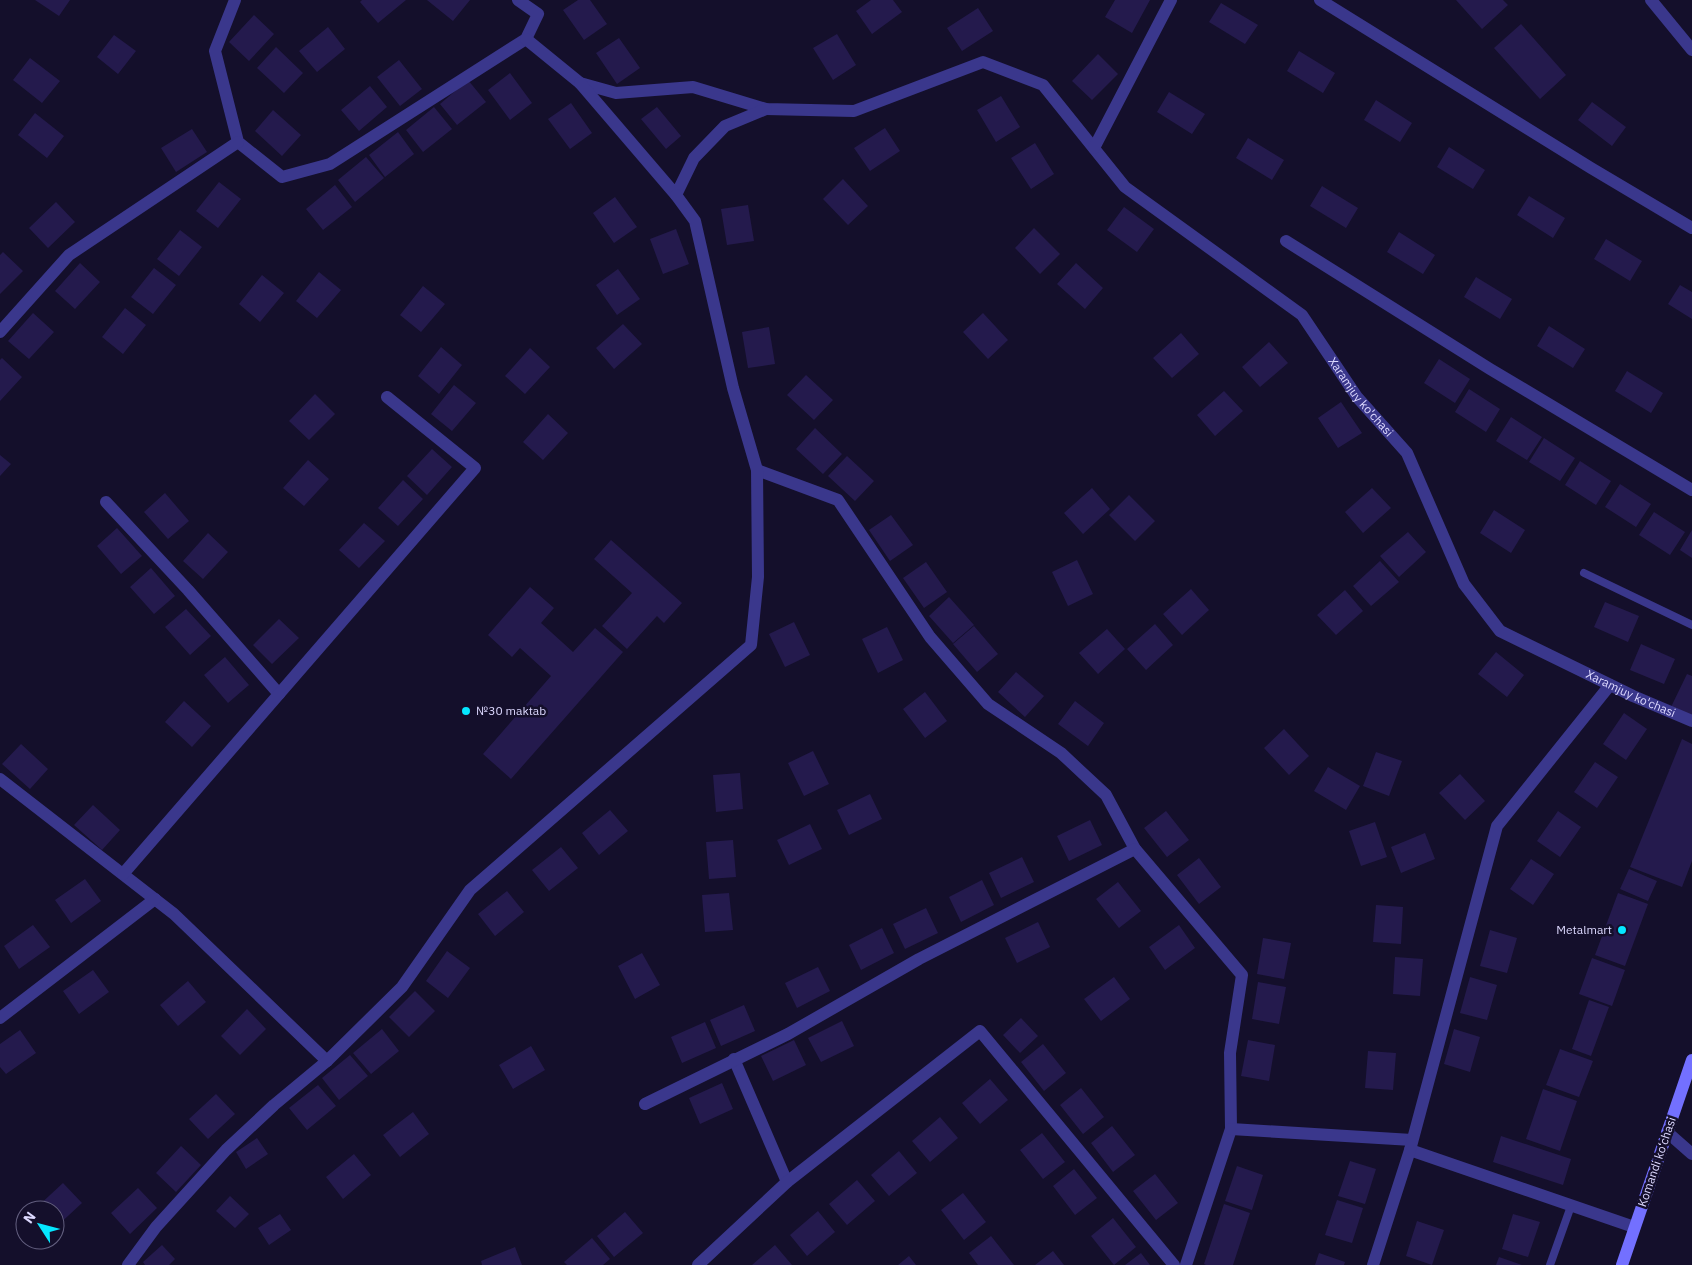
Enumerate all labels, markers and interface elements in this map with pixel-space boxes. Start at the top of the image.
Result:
street label: Xaramjuy ko'chasi [1325,354,1397,440]
street label: Xaramjuy ko'chasi [1584,666,1678,720]
place label: №30 maktab [476,703,546,718]
marker: №30 maktab [460,705,472,717]
place label: Metalmart [1556,922,1612,937]
marker: Metalmart [1616,924,1628,936]
street label: Komandi ko‘chasi [1634,1115,1679,1209]
north arrow [15,1200,65,1250]
text: N [19,1208,40,1227]

